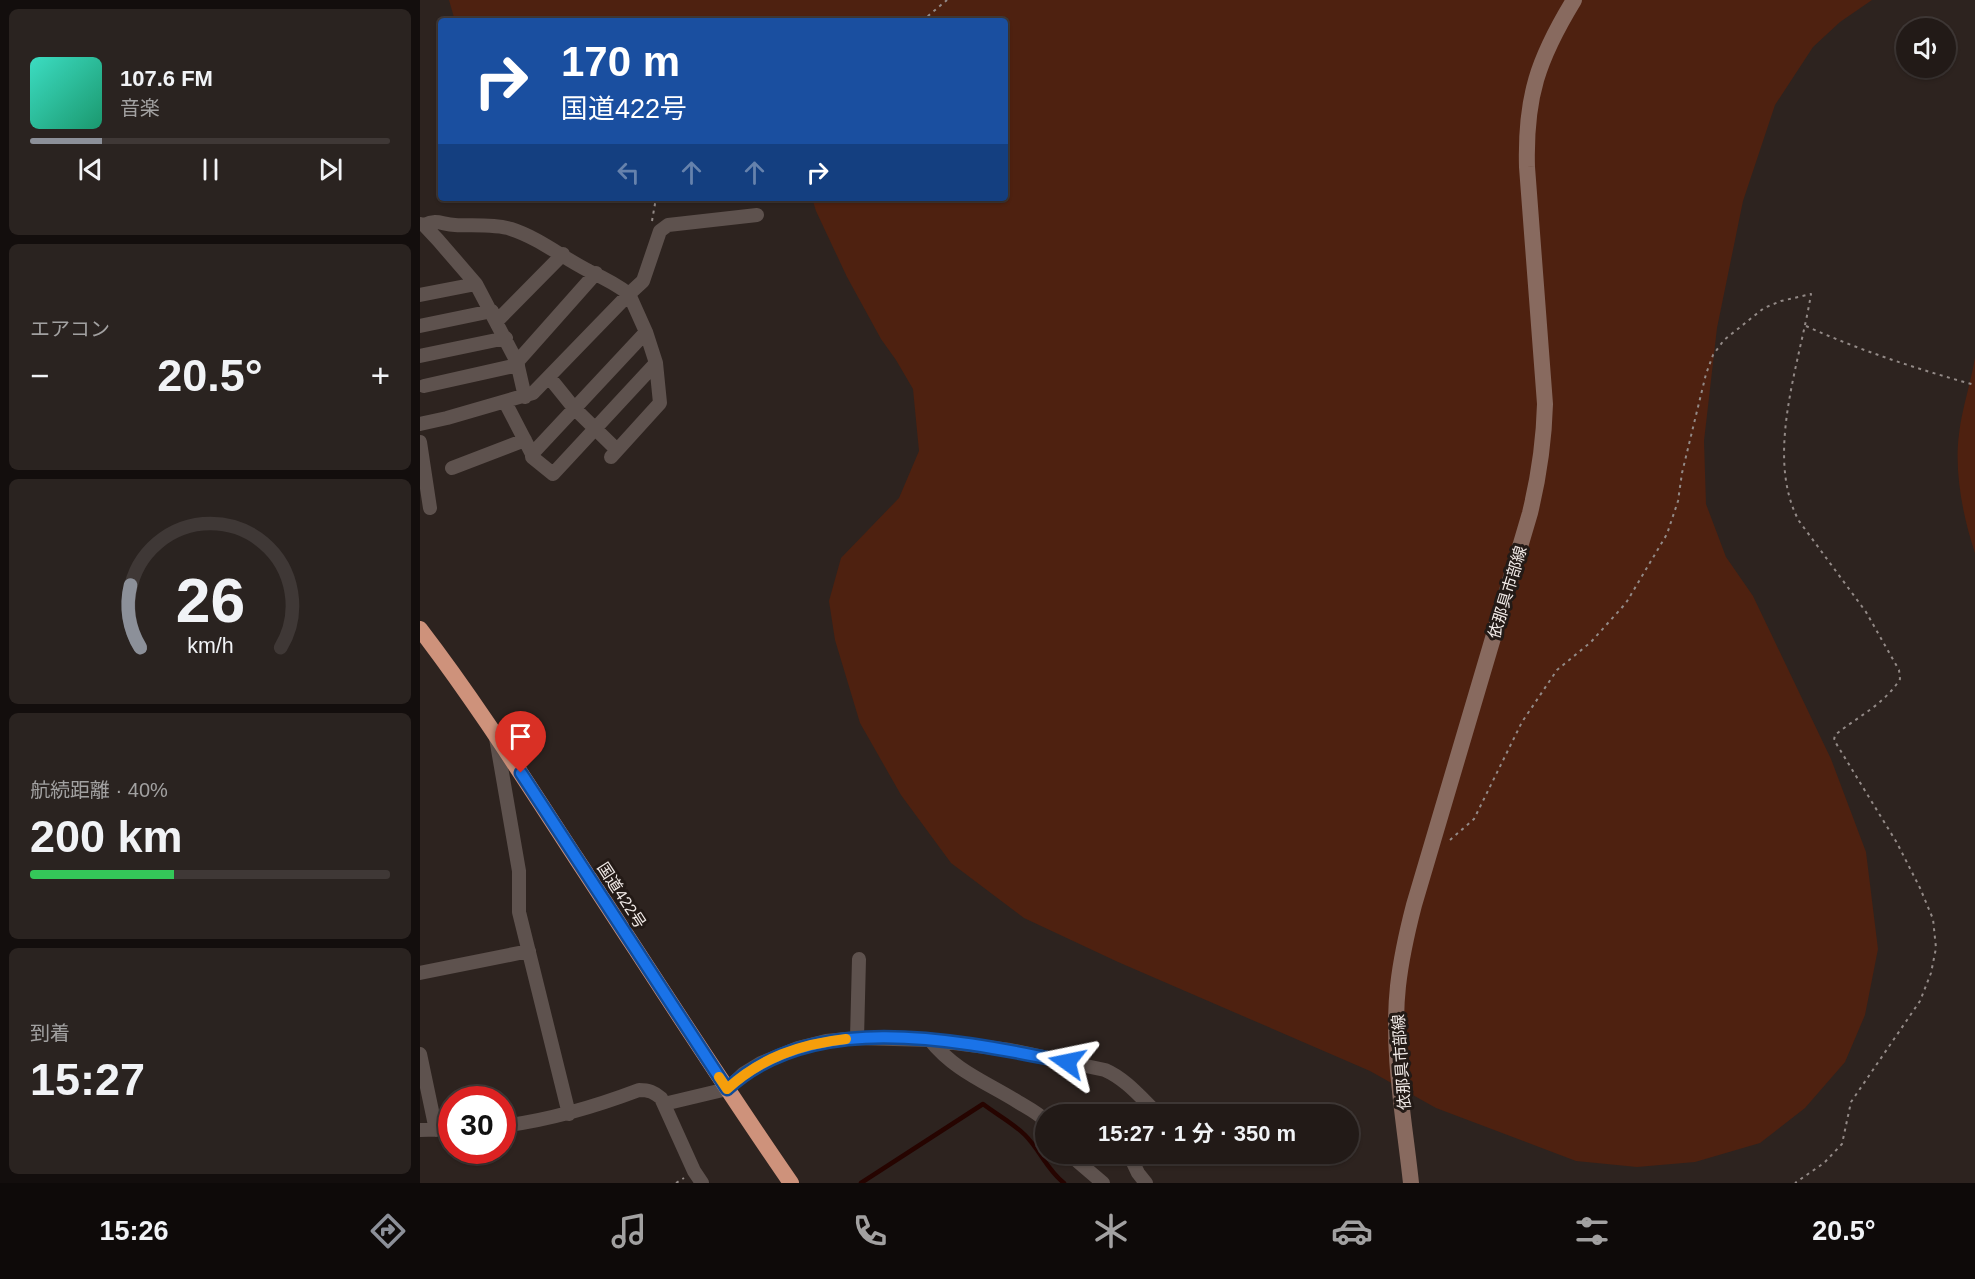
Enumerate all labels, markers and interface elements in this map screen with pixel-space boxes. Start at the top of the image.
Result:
map controls [1896,18,1956,78]
button: sound [1896,18,1956,78]
text: 170 m [561,38,680,85]
icon: right [462,42,540,120]
text: 107.6 FM [120,66,213,91]
text: 国道422号 [561,94,687,124]
text: 音楽 [120,97,160,119]
icon: previous [74,153,107,186]
icon: pause [194,153,227,186]
icon: next [314,153,347,186]
icon: left [612,156,645,189]
icon: ahead [675,156,708,189]
icon: ahead [738,156,771,189]
icon: right [801,156,834,189]
text: エアコン [30,318,110,340]
text: 20.5° [157,350,263,401]
text: − [30,357,49,394]
text: + [371,357,390,394]
street label: 依那具市部線 [1485,544,1530,641]
text: 26 [175,567,245,636]
text: km/h [187,635,233,659]
pin [495,711,546,773]
icon: arrive [504,720,537,753]
text: 航続距離 · 40% [30,779,168,801]
text: 200 km [30,811,183,862]
street label: 国道422号 [594,859,649,931]
street label: 依那具市部線 [1390,1013,1413,1110]
text: 到着 [30,1022,70,1044]
position arrow [1035,1030,1099,1094]
text: 15:27 [30,1054,145,1105]
speed limit sign: 30 [438,1086,516,1164]
text: 15:27 · 1 分 · 350 m [1098,1121,1296,1146]
icon: directions [367,1210,409,1252]
icon: music [608,1210,650,1252]
icon: phone [849,1210,891,1252]
icon: climate [1090,1210,1132,1252]
icon: car [1331,1210,1373,1252]
icon: filters [1571,1210,1613,1252]
text: 15:26 [99,1216,168,1246]
text: 20.5° [1812,1216,1876,1246]

